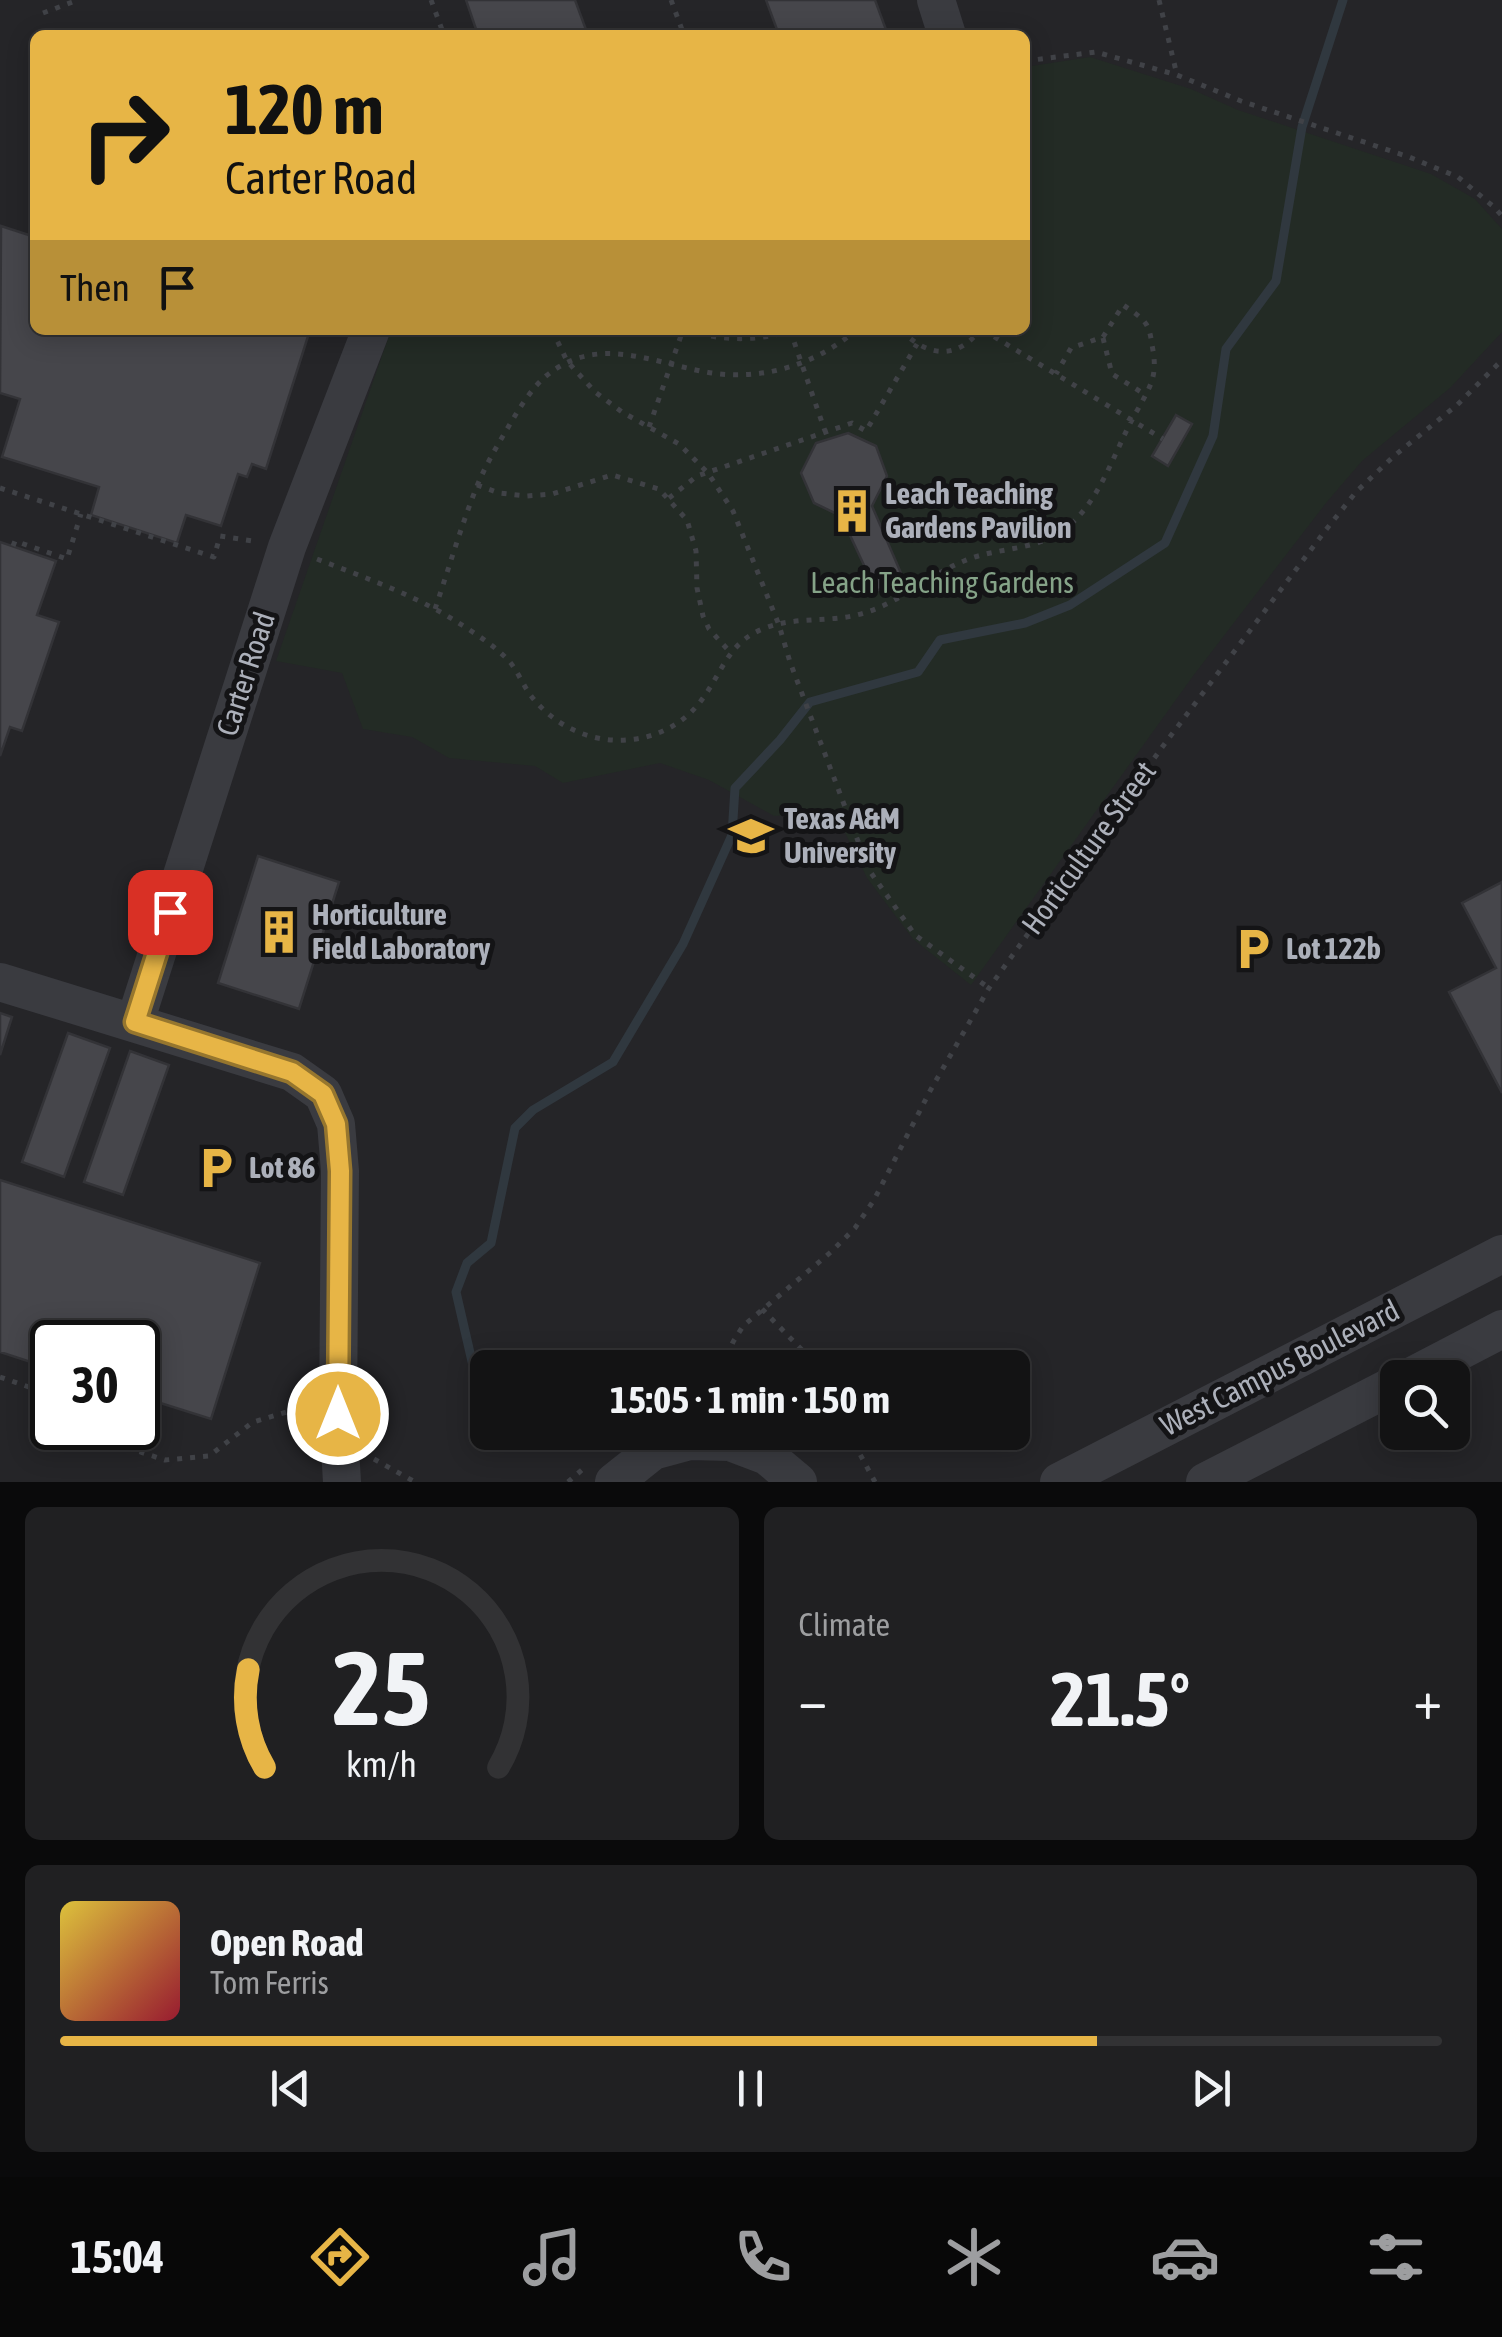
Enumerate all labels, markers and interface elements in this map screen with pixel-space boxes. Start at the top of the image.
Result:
text: 120 m [225,69,384,149]
icon: right [60,70,190,200]
text: Carter Road [225,152,417,204]
icon: arrive [150,260,205,315]
text: Then [60,266,130,309]
place label: Leach Teaching Gardens Pavilion [885,476,1072,544]
building icon: Leach Teaching Gardens Pavilion [828,487,876,535]
park label: Leach Teaching Gardens [810,565,1074,599]
street label: Carter Road [209,607,281,740]
street label: Horticulture Street [1014,755,1162,940]
place label: Texas A&M University [784,801,900,869]
school or university icon: Texas A&M University [727,812,775,860]
pin [128,870,213,955]
icon: arrive [143,885,198,940]
place label: Horticulture Field Laboratory [312,897,491,965]
building icon: Horticulture Field Laboratory [255,908,303,956]
parking icon: Lot 122b [1229,925,1277,973]
place label: Lot 122b [1286,931,1381,965]
parking icon: Lot 86 [192,1144,240,1192]
place label: Lot 86 [249,1150,316,1184]
street label: West Campus Boulevard [1155,1292,1404,1442]
speed limit sign: 30 [30,1320,160,1450]
map controls [1380,1360,1470,1450]
button: search [1380,1360,1470,1450]
position arrow [286,1362,390,1466]
text: 15:05 · 1 min · 150 m [610,1378,890,1421]
text: Climate [799,1606,890,1643]
text: 25 [333,1628,431,1747]
text: 21.5° [1050,1656,1190,1742]
text: − [799,1668,827,1731]
text: + [1413,1668,1442,1731]
text: km/h [346,1744,417,1785]
text: Open Road [210,1921,364,1964]
text: Tom Ferris [210,1964,329,2001]
icon: previous [263,2061,318,2116]
icon: pause [723,2061,778,2116]
icon: next [1184,2061,1239,2116]
icon: directions [305,2222,375,2292]
icon: music [517,2222,587,2292]
icon: phone [728,2222,798,2292]
icon: climate [939,2222,1009,2292]
icon: car [1150,2222,1220,2292]
icon: filters [1361,2222,1431,2292]
text: 15:04 [71,2231,164,2283]

